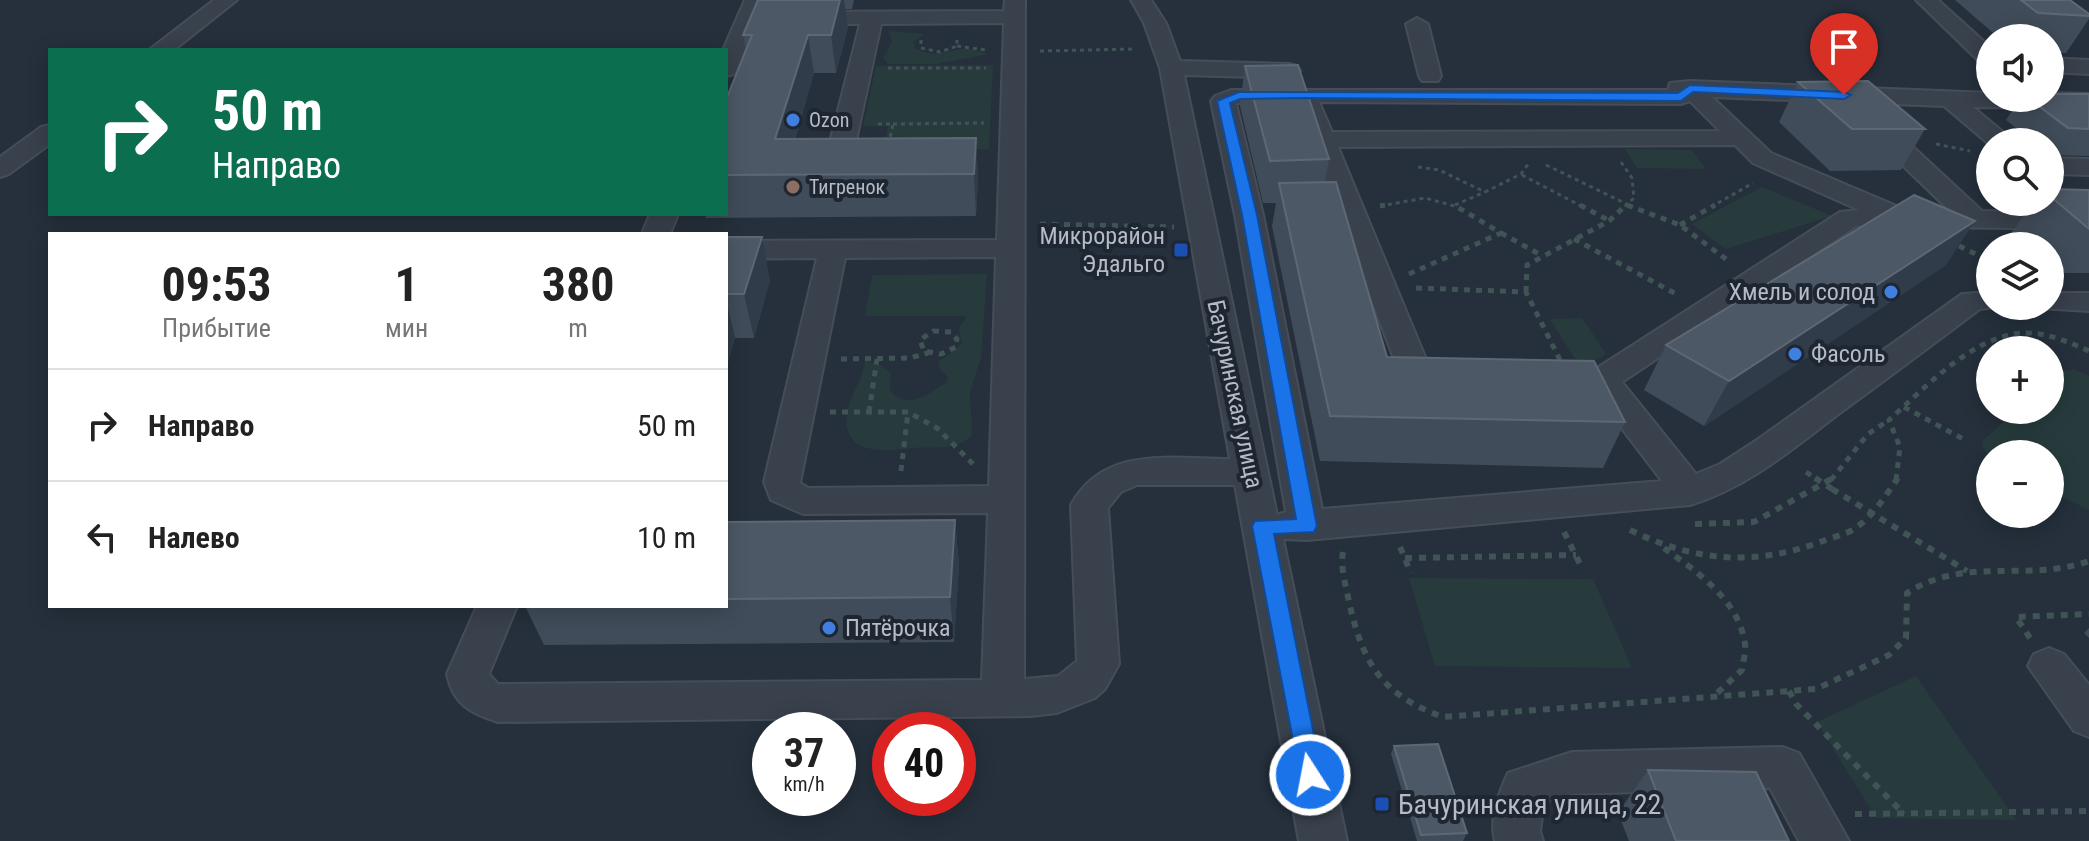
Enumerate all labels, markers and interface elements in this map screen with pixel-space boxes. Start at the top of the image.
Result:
pin [1810,13,1878,95]
map controls [1976,24,2064,528]
button: sound [1976,24,2064,112]
icon: arrive [1822,25,1866,69]
text: 50 m [212,78,323,144]
icon: right [80,80,184,184]
place label: Ozon [809,108,849,132]
marker: Ozon [784,111,802,129]
button: search [1976,128,2064,216]
text: Направо [212,145,341,187]
place label: Тигренок [809,175,885,199]
marker: Тигренок [784,178,802,196]
place label: Микрорайон Эдальго [1039,222,1165,278]
button: layers [1976,232,2064,320]
marker: Микрорайон Эдальго [1172,241,1190,259]
text: 09:53 [161,256,272,313]
text: 1 [395,256,419,313]
text: 380 [542,256,615,313]
place label: Хмель и солод [1729,278,1875,306]
marker: Хмель и солод [1882,283,1900,301]
street label: Бачуринская улица [1201,297,1269,491]
text: Прибытие [162,313,271,343]
text: мин [385,313,428,343]
text: m [568,313,588,343]
button: + [1976,336,2064,424]
place label: Фасоль [1811,340,1885,368]
marker: Фасоль [1786,345,1804,363]
icon: right [80,403,124,447]
text: Направо [148,408,254,443]
text: 50 m [637,408,696,443]
button: − [1976,440,2064,528]
icon: left [80,515,124,559]
text: Налево [148,520,240,555]
text: 10 m [637,520,696,555]
place label: Пятёрочка [845,614,950,642]
marker: Пятёрочка [820,619,838,637]
speed limit sign: 40 [872,712,976,816]
text: 37 [784,730,824,777]
position arrow [1268,733,1352,817]
text: km/h [783,772,825,796]
place label: Бачуринская улица, 22 [1398,788,1661,821]
marker: Бачуринская улица, 22 [1373,795,1391,813]

